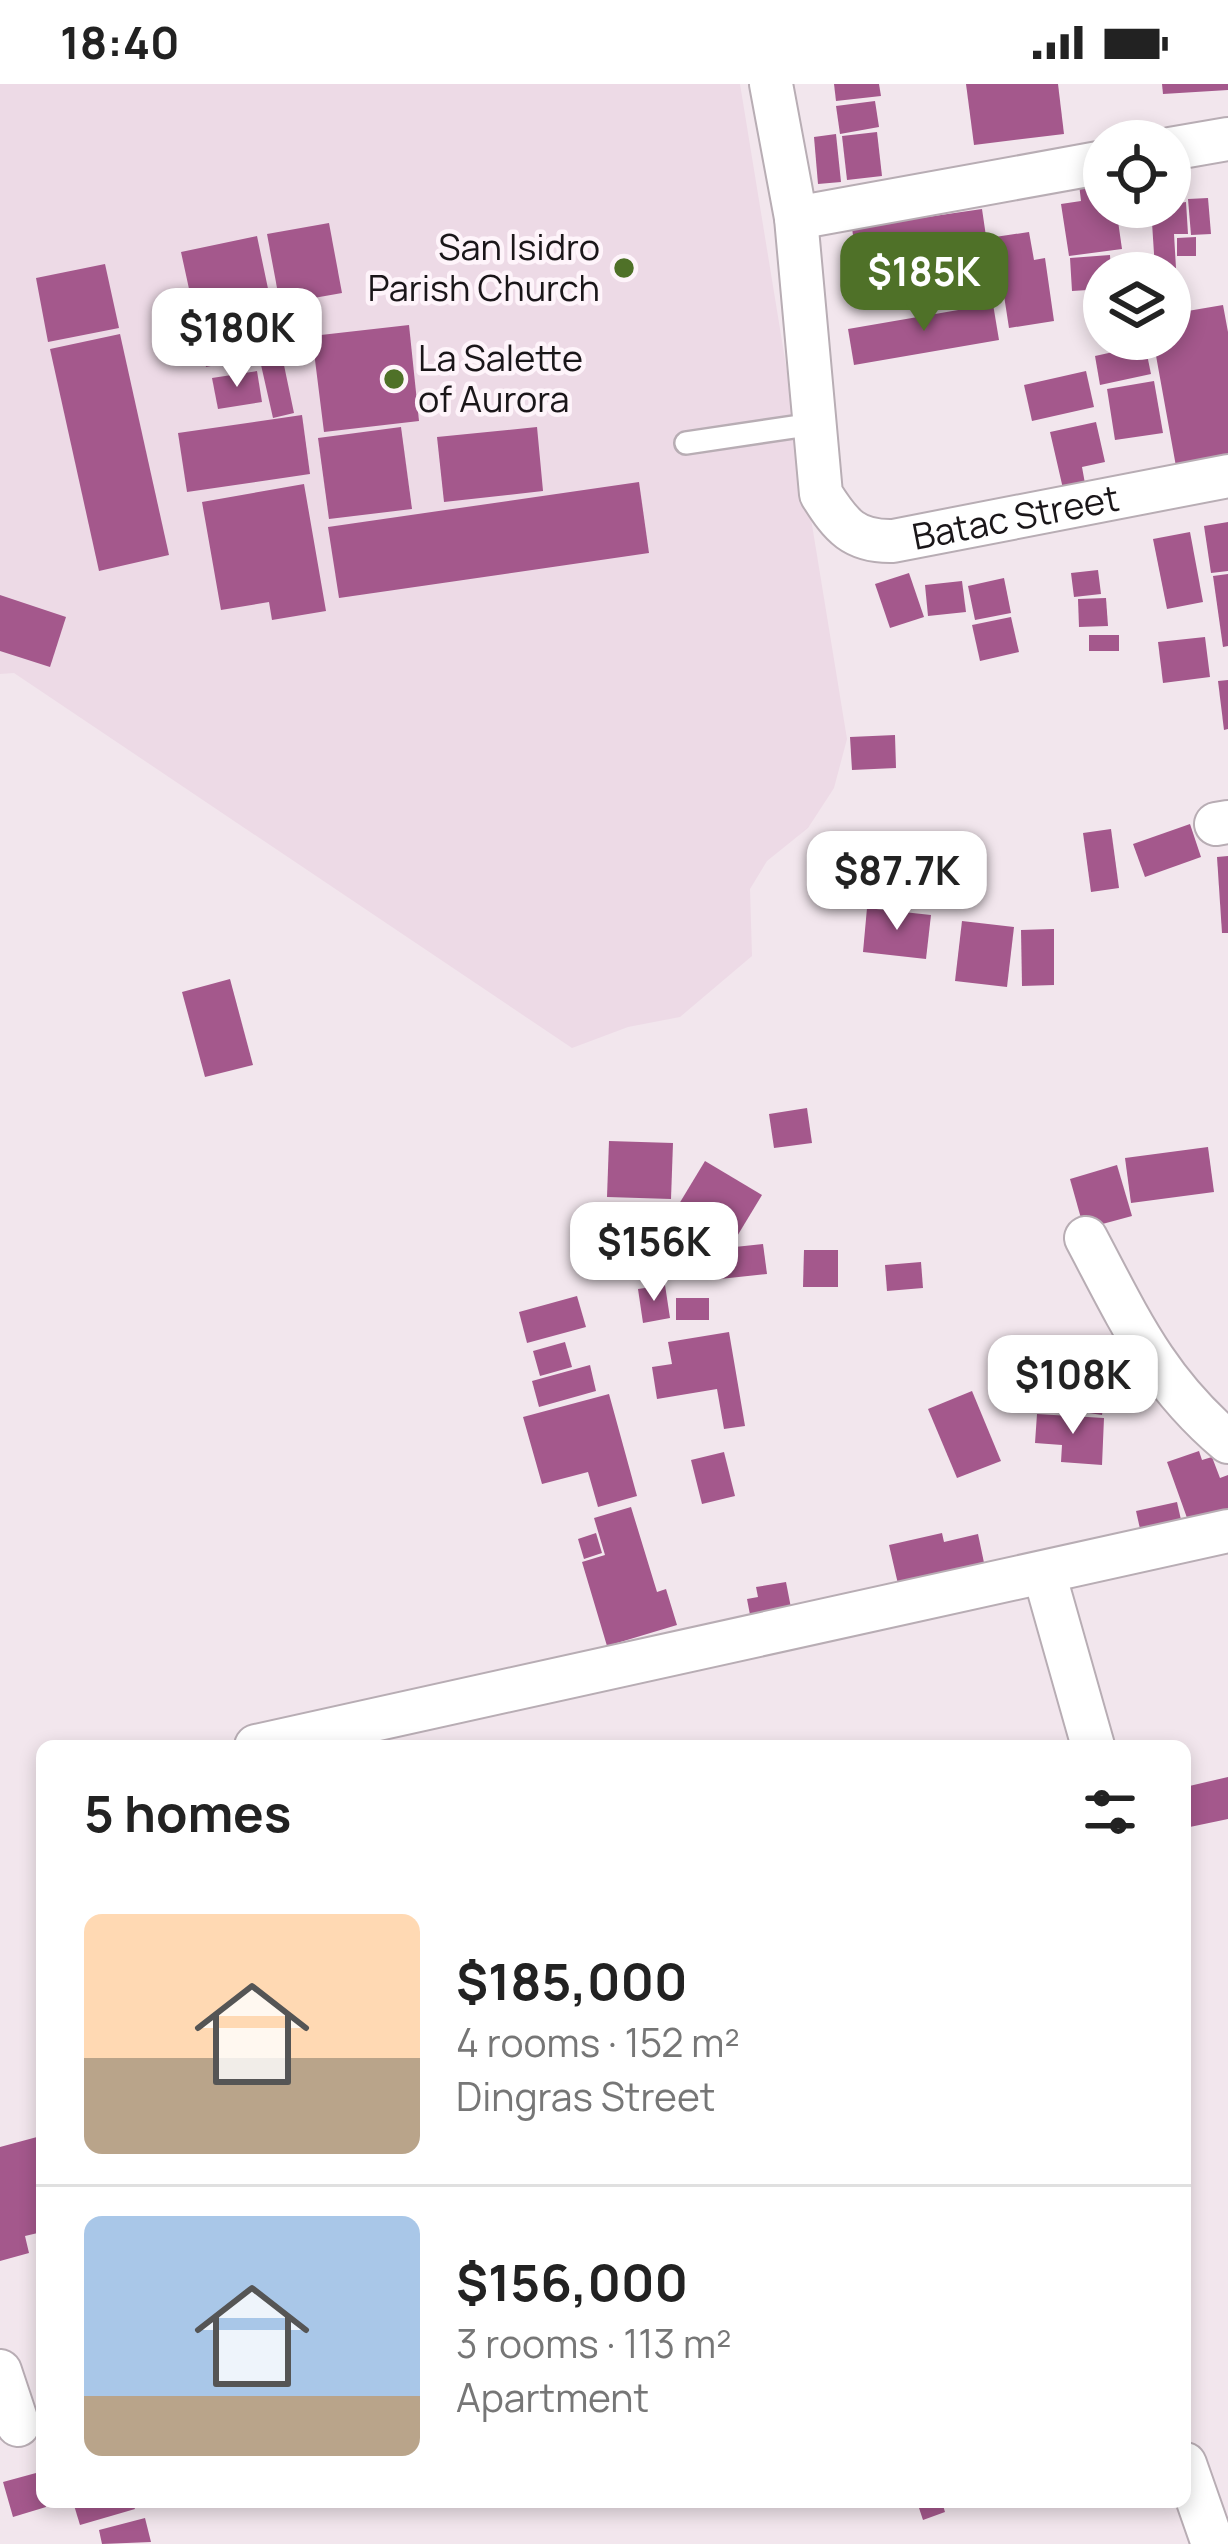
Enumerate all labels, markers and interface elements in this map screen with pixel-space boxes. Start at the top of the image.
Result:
text: 18:40 [60,11,180,73]
map controls [1083,120,1191,360]
button: locate [1083,120,1191,228]
place label: San Isidro Parish Church [368,222,600,312]
pin: $185K [840,232,1008,334]
text: $185K [867,244,981,298]
button: layers [1083,252,1191,360]
marker: San Isidro Parish Church [611,255,637,281]
pin: $180K [153,288,321,390]
text: $180K [179,300,295,354]
place label: La Salette of Aurora [418,333,583,423]
marker: La Salette of Aurora [381,366,407,392]
street label: Batac Street [908,473,1123,561]
pin: $87.7K [799,831,995,933]
text: $87.7K [834,843,960,897]
pin: $156K [570,1202,738,1304]
text: $156K [597,1214,711,1268]
pin: $108K [989,1335,1157,1437]
text: $108K [1015,1347,1131,1401]
text: 5 homes [84,1778,291,1847]
icon: filters [1077,1779,1143,1845]
text: $185,000 [456,1946,688,2015]
icon: home [180,1962,324,2106]
text: 4 rooms · 152 m² [456,2015,740,2069]
text: Dingras Street [456,2069,715,2123]
text: $156,000 [456,2247,688,2316]
icon: home [180,2264,324,2408]
text: 3 rooms · 113 m² [456,2316,732,2370]
text: Apartment [456,2370,649,2424]

